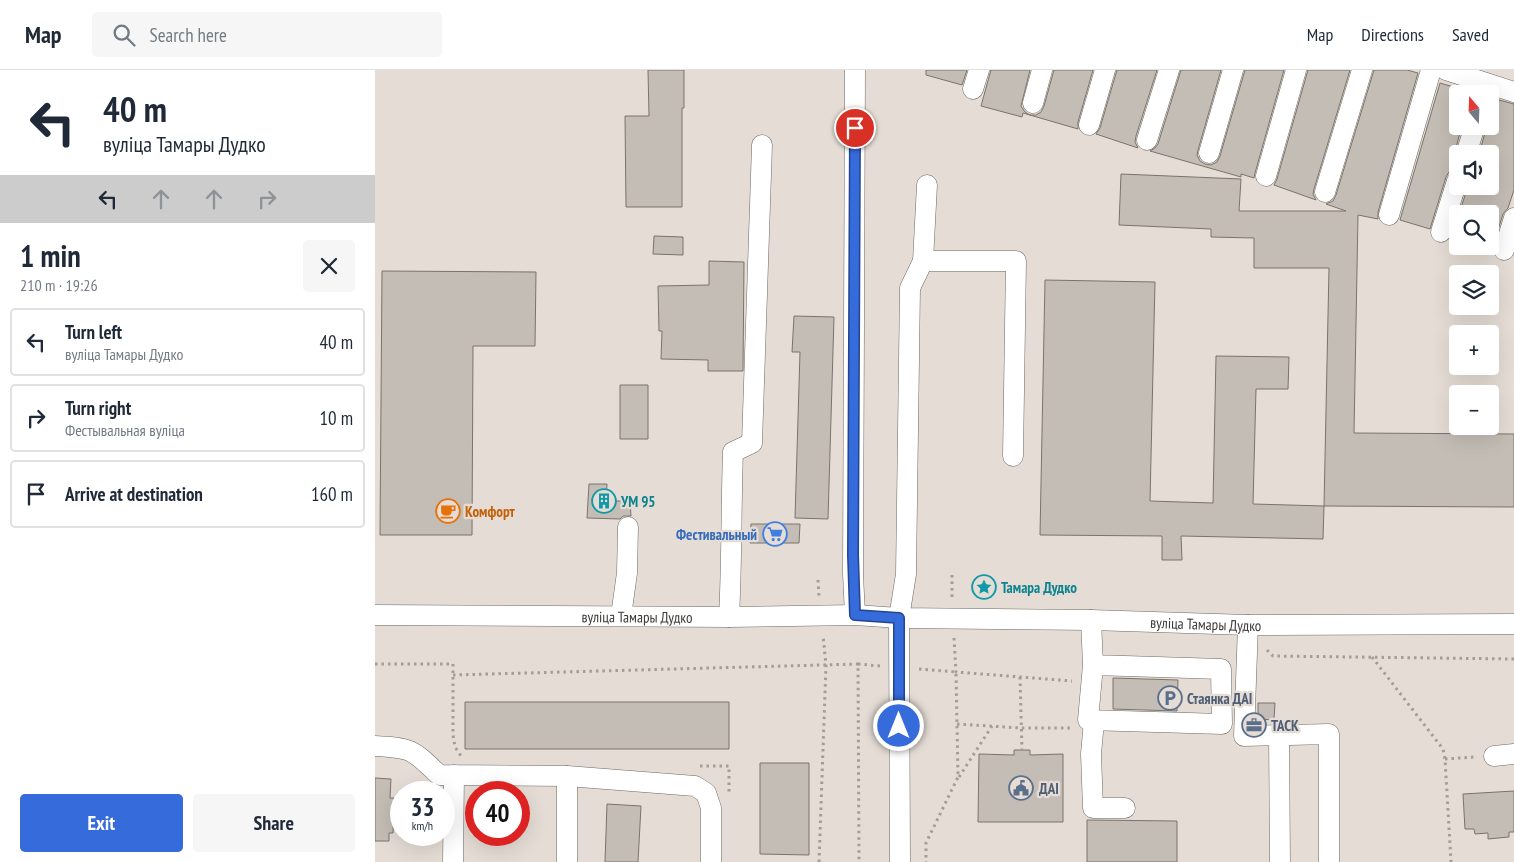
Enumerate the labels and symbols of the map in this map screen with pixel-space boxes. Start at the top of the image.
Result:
north arrow [1449,85,1499,135]
pin [834,107,876,149]
building icon: УМ 95 [591,488,617,514]
place label: УМ 95 [620,492,656,511]
cafe icon: Комфорт [435,498,461,524]
place label: Комфорт [465,502,516,521]
supermarket icon: Фестивальный [762,521,788,547]
place label: Фестивальный [676,525,757,544]
place icon: Тамара Дудко [971,574,997,600]
place label: Тамара Дудко [1001,578,1077,597]
street label: вуліца Тамары Дудко [581,607,693,626]
street label: вуліца Тамары Дудко [1150,612,1261,635]
parking icon: Стаянка ДАІ [1157,685,1183,711]
place label: Стаянка ДАІ [1187,689,1252,708]
position arrow [872,699,924,751]
office icon: ТАСК [1241,712,1267,738]
place label: ТАСК [1271,716,1299,735]
public building icon: ДАІ [1008,775,1034,801]
place label: ДАІ [1039,779,1059,798]
speed limit sign: 40 [465,781,530,846]

